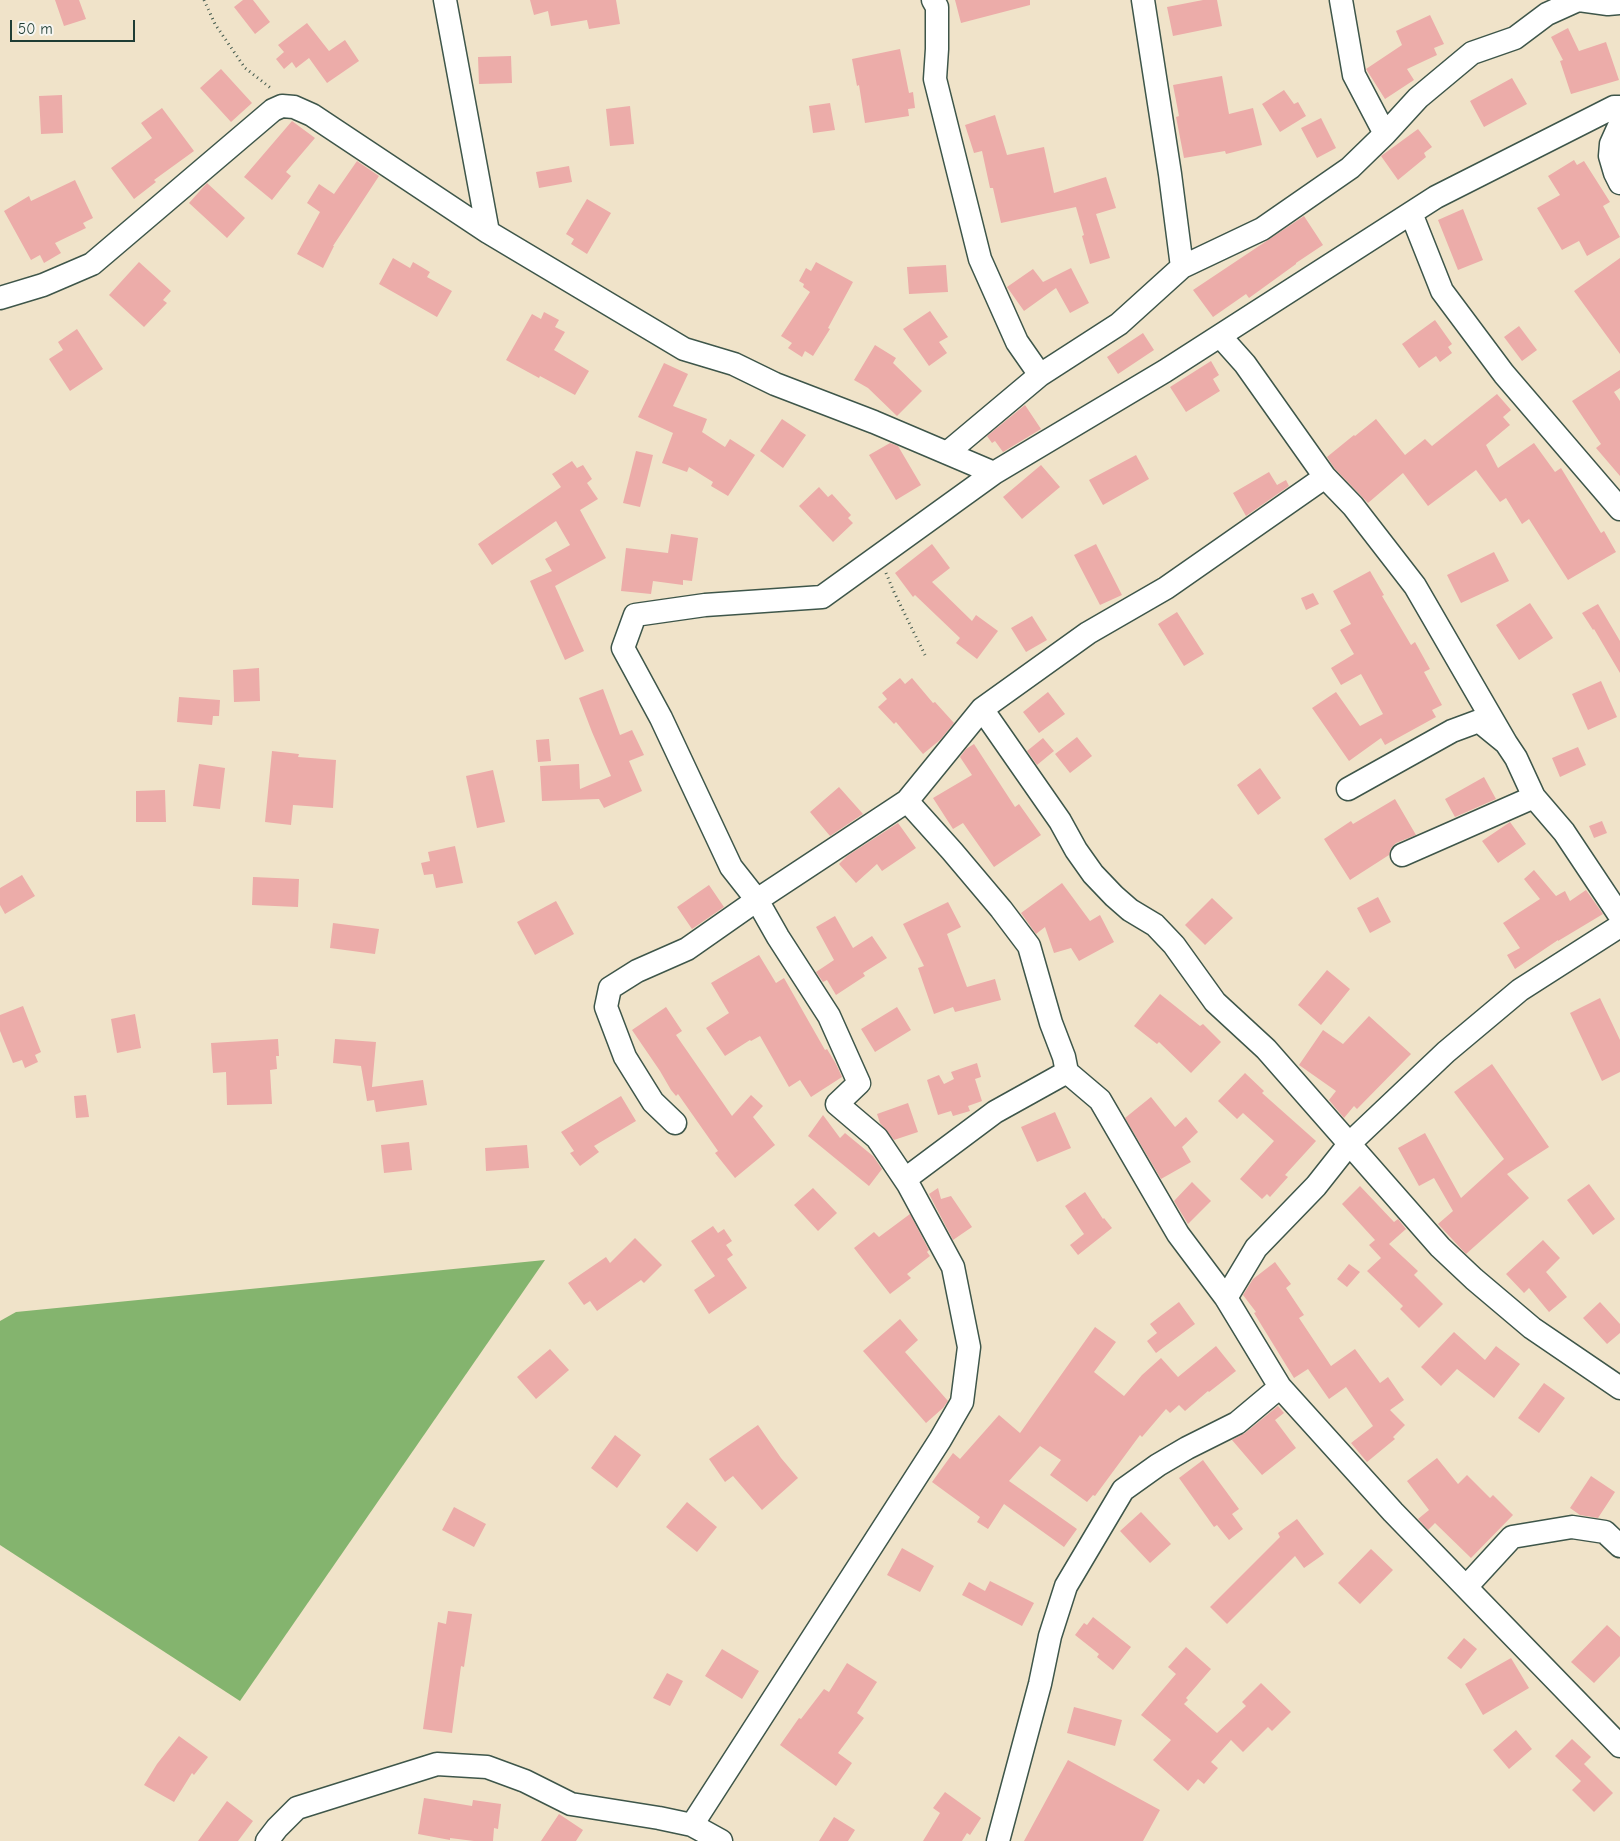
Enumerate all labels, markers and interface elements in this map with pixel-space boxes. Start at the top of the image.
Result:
scale bar [12,10,138,42]
text: 50 m [18,20,53,38]

